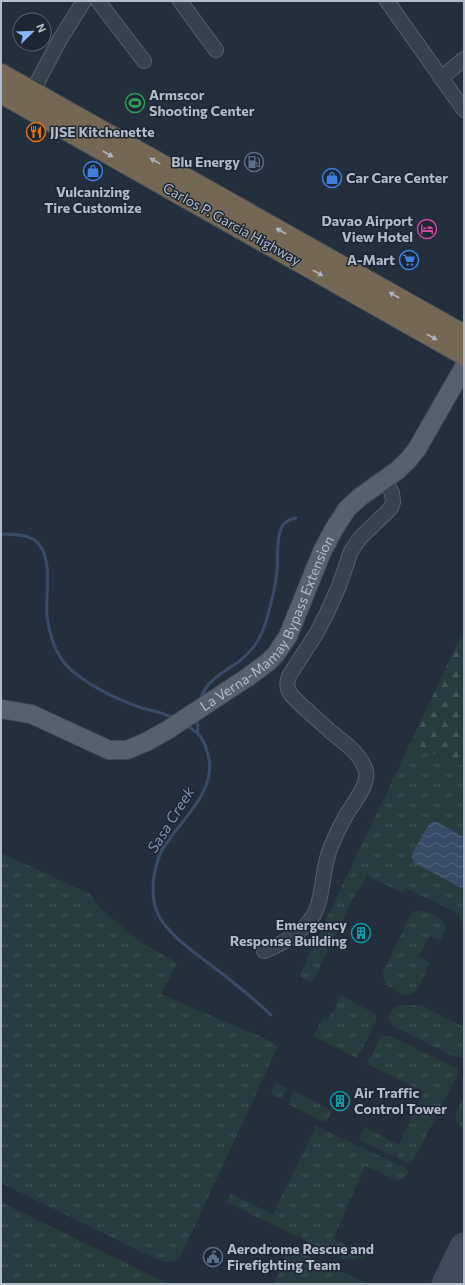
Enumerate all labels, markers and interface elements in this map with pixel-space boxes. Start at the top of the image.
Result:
north arrow [12,12,52,52]
text: N [34,22,49,34]
place label: Armscor Shooting Center [149,86,255,119]
sports icon: Armscor Shooting Center [124,92,146,114]
restaurant icon: JJSE Kitchenette [25,121,47,143]
place label: JJSE Kitchenette [50,123,155,140]
one-way arrow [102,150,114,157]
fuel station icon: Blu Energy [243,151,265,173]
place label: Blu Energy [171,153,240,170]
one-way arrow [149,157,161,164]
shop icon: Vulcanizing Tire Customize [82,160,104,182]
shop icon: Car Care Center [321,167,343,189]
place label: Car Care Center [346,169,448,186]
street label: Carlos P. Garcia Highway [160,179,304,269]
place label: Vulcanizing Tire Customize [44,183,142,216]
place label: Davao Airport View Hotel [322,212,413,245]
hotel icon: Davao Airport View Hotel [416,218,438,240]
one-way arrow [275,228,286,235]
supermarket icon: A-Mart [398,249,420,271]
place label: A-Mart [347,251,395,268]
one-way arrow [313,269,324,276]
one-way arrow [388,292,400,299]
one-way arrow [426,333,438,340]
street label: La Verna-Mamay Bypass Extension [197,533,337,714]
water label: Sasa Creek [143,783,198,856]
place label: Emergency Response Building [230,916,347,949]
building icon: Emergency Response Building [350,922,372,944]
place label: Air Traffic Control Tower [354,1084,447,1117]
building icon: Air Traffic Control Tower [329,1090,351,1112]
place label: Aerodrome Rescue and Firefighting Team [227,1240,374,1273]
public building icon: Aerodrome Rescue and Firefighting Team [202,1246,224,1268]

